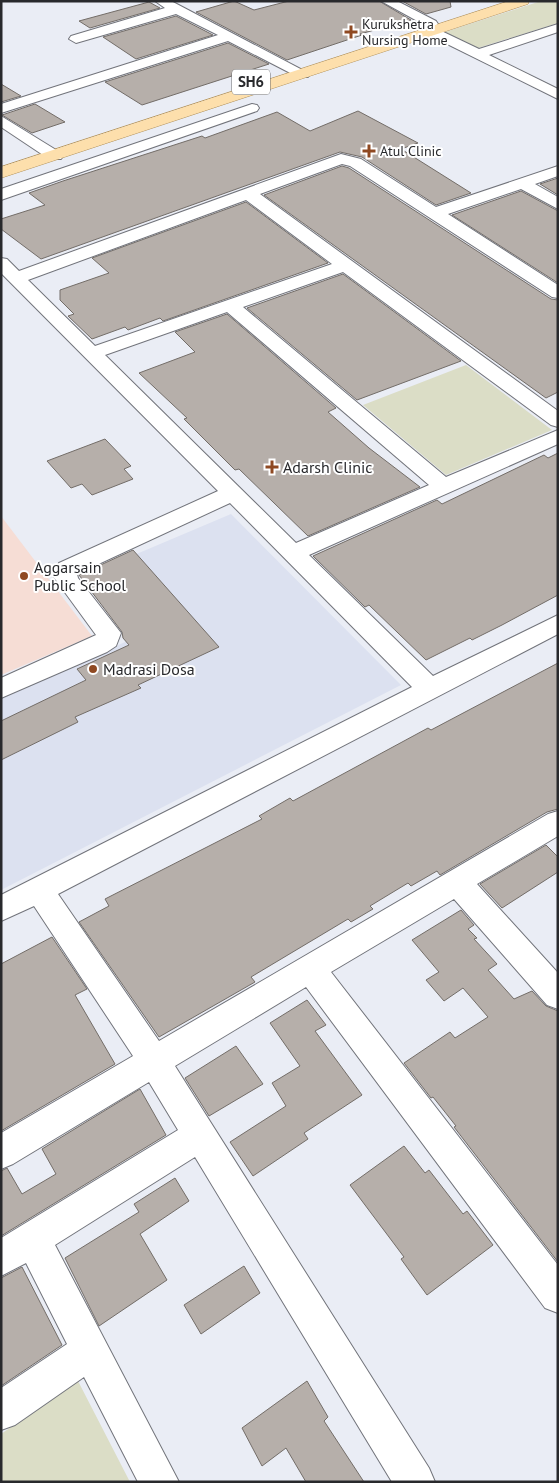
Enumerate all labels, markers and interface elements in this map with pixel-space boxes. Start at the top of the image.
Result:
place label: Kurukshetra Nursing Home [362,15,448,49]
marker: Kurukshetra Nursing Home [344,25,358,39]
road number: SH6 [232,70,270,94]
place label: Atul Clinic [380,142,442,160]
marker: Atul Clinic [362,144,376,158]
place label: Adarsh Clinic [283,457,372,477]
marker: Adarsh Clinic [265,460,279,474]
place label: Aggarsain Public School [34,557,126,595]
marker: Aggarsain Public School [18,570,30,582]
place label: Madrasi Dosa [103,659,195,679]
marker: Madrasi Dosa [87,663,99,675]

